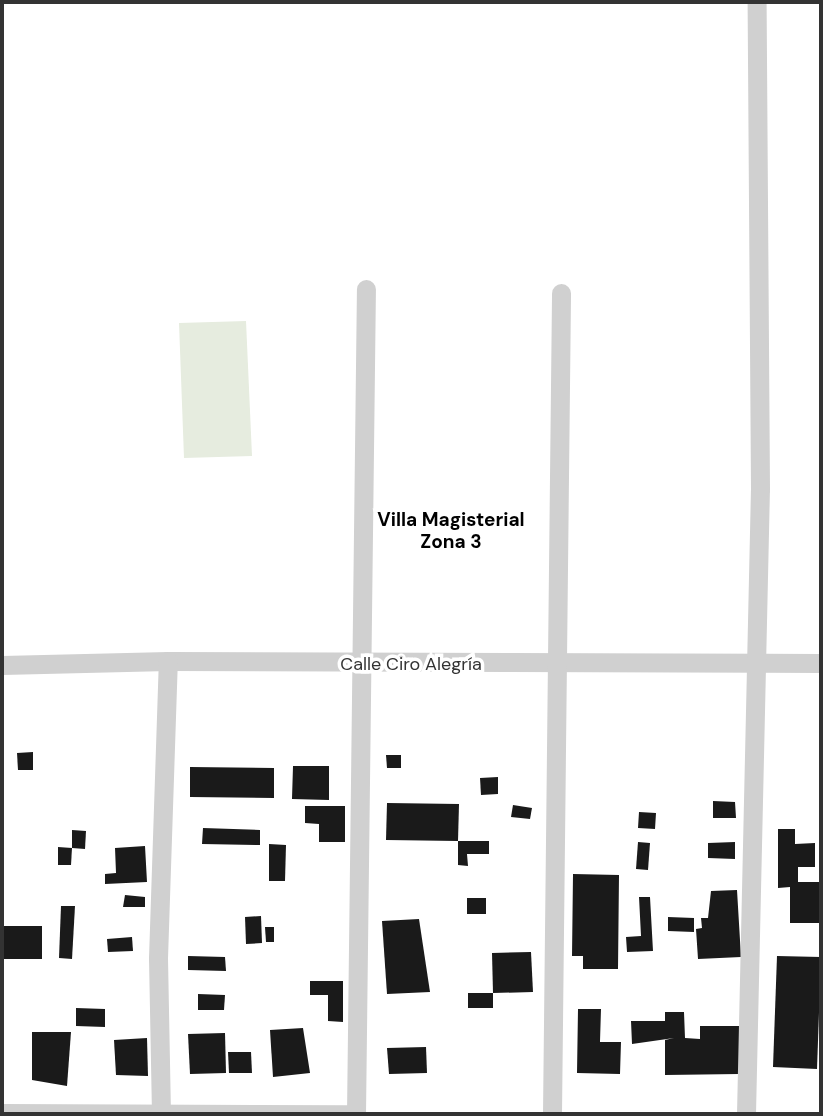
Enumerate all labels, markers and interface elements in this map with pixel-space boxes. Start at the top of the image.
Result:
district label: Villa Magisterial Zona 3 [377,509,525,553]
street label: Calle Ciro Alegría [340,653,482,675]

